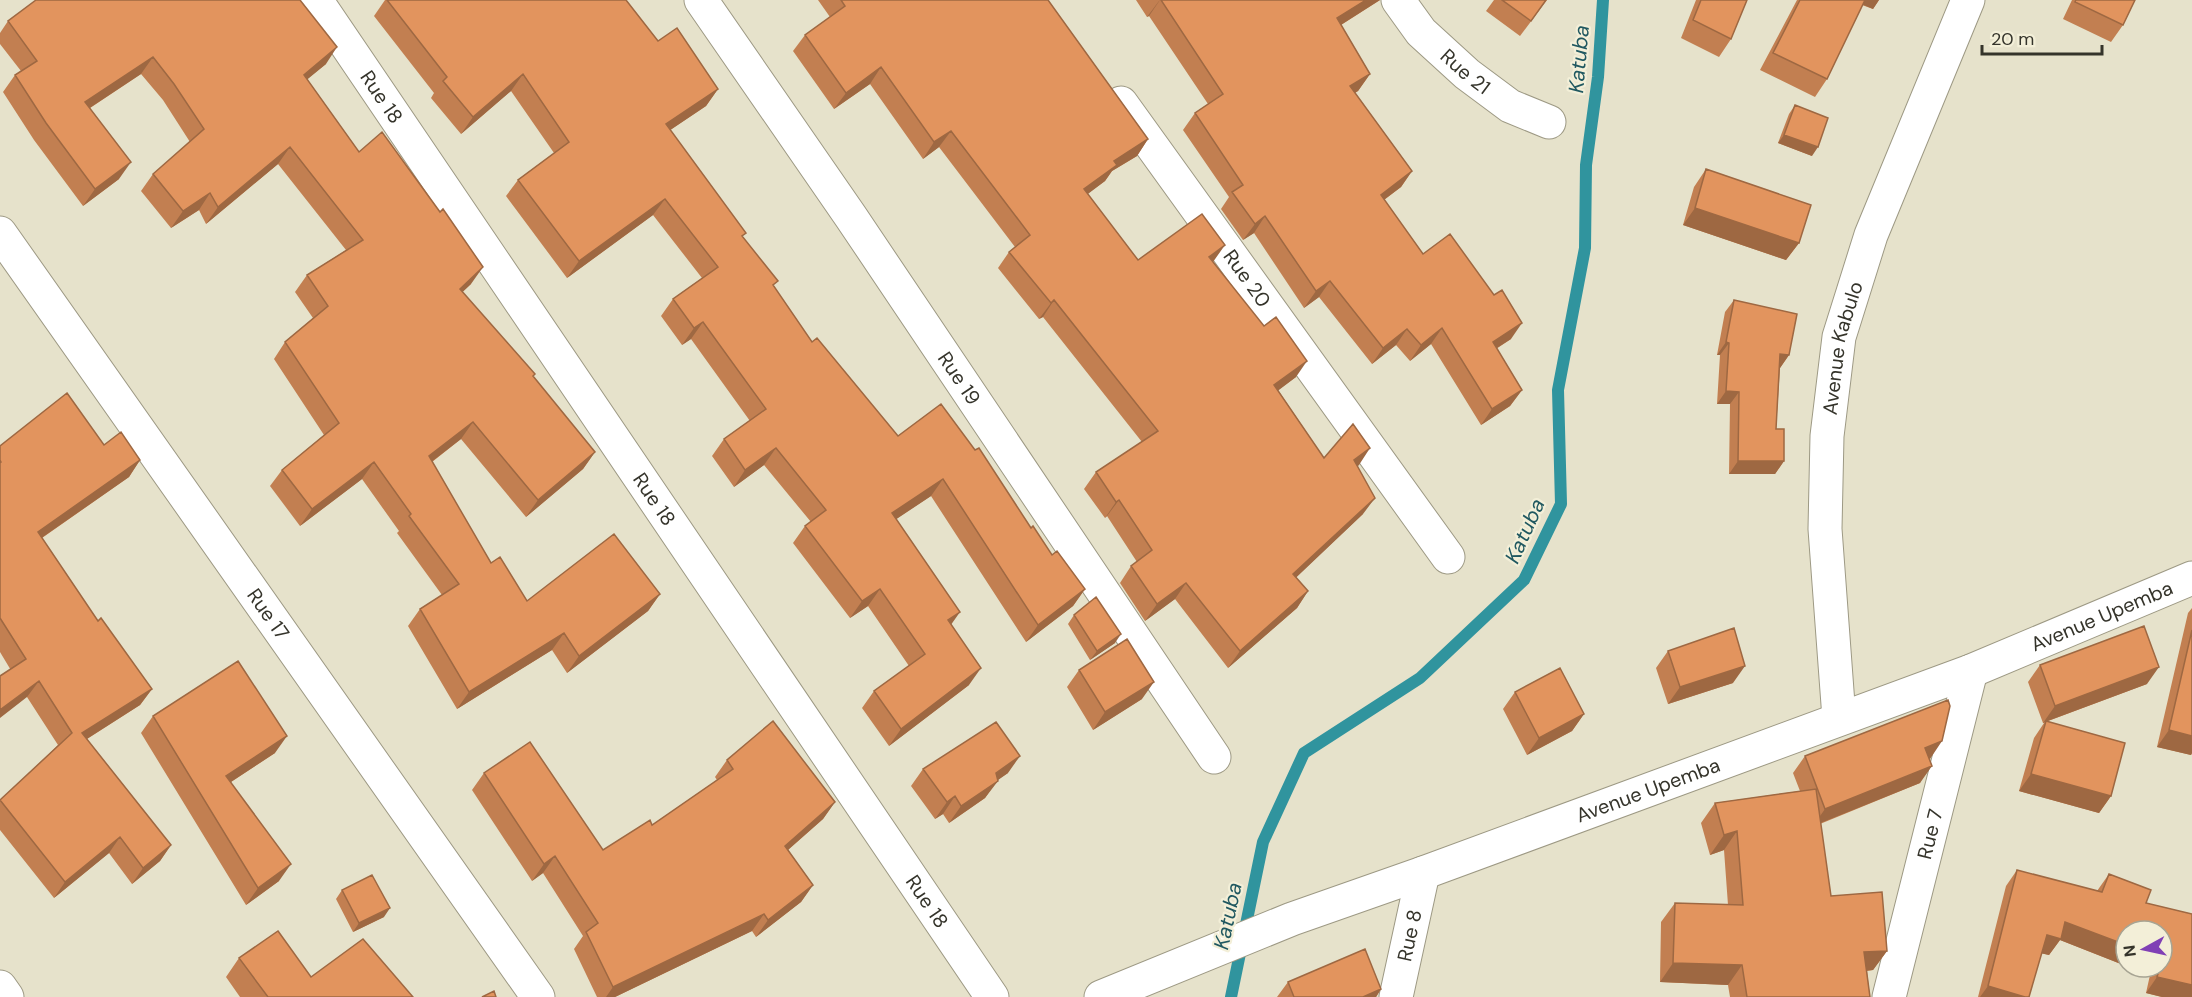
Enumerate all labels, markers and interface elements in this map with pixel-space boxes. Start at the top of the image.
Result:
scale bar [1982,18,2102,56]
water label: Katuba [1562,24,1596,94]
text: 20 m [1991,27,2034,51]
street label: Rue 21 [1435,43,1496,100]
street label: Rue 18 [354,65,409,128]
street label: Rue 20 [1218,244,1277,312]
street label: Avenue Kabulo [1817,278,1869,416]
street label: Rue 19 [932,346,987,410]
street label: Rue 18 [627,468,682,531]
water label: Katuba [1498,494,1552,568]
street label: Avenue Upemba [2027,575,2177,657]
street label: Rue 17 [241,583,295,645]
street label: Avenue Upemba [1572,752,1724,828]
street label: Rue 7 [1911,806,1949,862]
street label: Rue 18 [900,870,954,933]
water label: Katuba [1207,880,1249,952]
street label: Rue 8 [1391,907,1428,964]
north arrow [2114,919,2174,979]
text: N [2118,944,2141,958]

